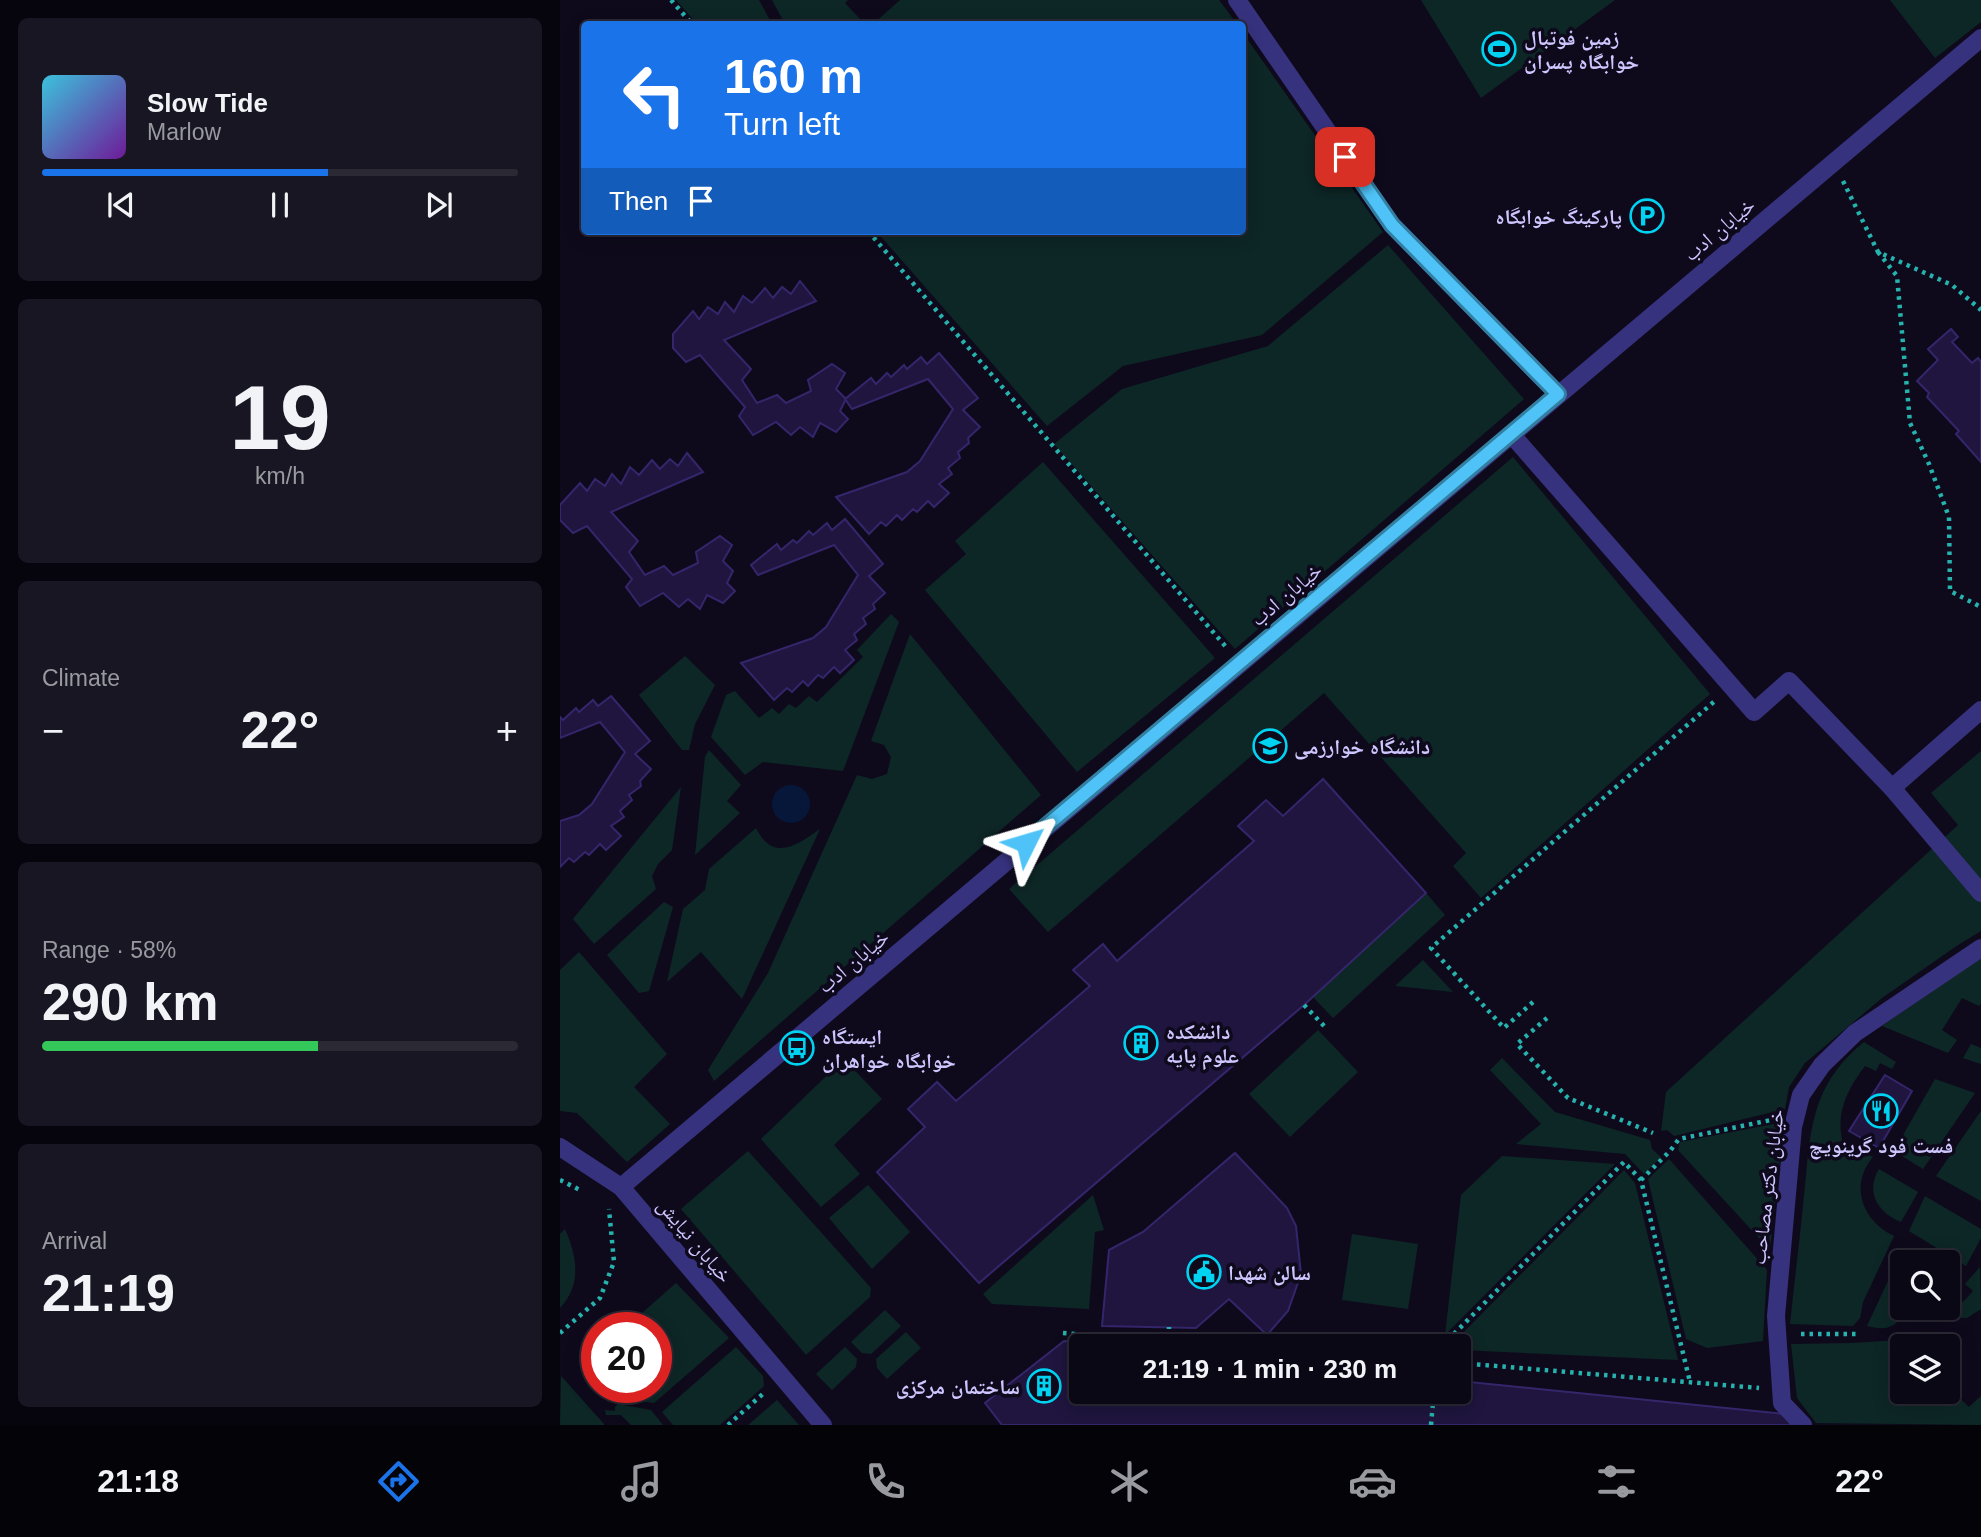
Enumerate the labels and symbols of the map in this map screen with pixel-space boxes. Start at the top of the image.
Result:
place label: زمین فوتبال خوابگاه پسران [1524,26,1639,74]
sports icon: زمین فوتبال خوابگاه پسران [1480,30,1518,68]
pin [1315,127,1375,187]
street label: خیابان ادب [1679,193,1760,266]
parking icon: پارکینگ خوابگاه [1628,197,1666,235]
place label: پارکینگ خوابگاه [1495,205,1622,229]
street label: خیابان ادب [1246,558,1327,631]
school or university icon: دانشگاه خوارزمی [1251,727,1289,765]
place label: دانشگاه خوارزمی [1294,735,1430,760]
position arrow [989,806,1063,880]
street label: خیابان ادب [813,925,894,998]
place label: دانشکده علوم پایه [1166,1020,1239,1070]
building icon: دانشکده علوم پایه [1122,1024,1160,1062]
place label: ایستگاه خوابگاه خواهران [822,1025,956,1073]
bus stop icon: ایستگاه خوابگاه خواهران [778,1029,816,1067]
restaurant icon: فست فود گرینویچ [1862,1092,1900,1130]
street label: خیابان دکتر مصاحب [1746,1108,1789,1266]
place label: فست فود گرینویچ [1809,1134,1953,1160]
street label: خیابان نیایش [652,1193,737,1288]
public building icon: سالن شهدا [1185,1253,1223,1291]
place label: سالن شهدا [1228,1261,1311,1286]
speed limit sign: 20 [581,1312,672,1403]
building icon: ساختمان مرکزی [1025,1367,1063,1405]
place label: ساختمان مرکزی [896,1375,1020,1399]

